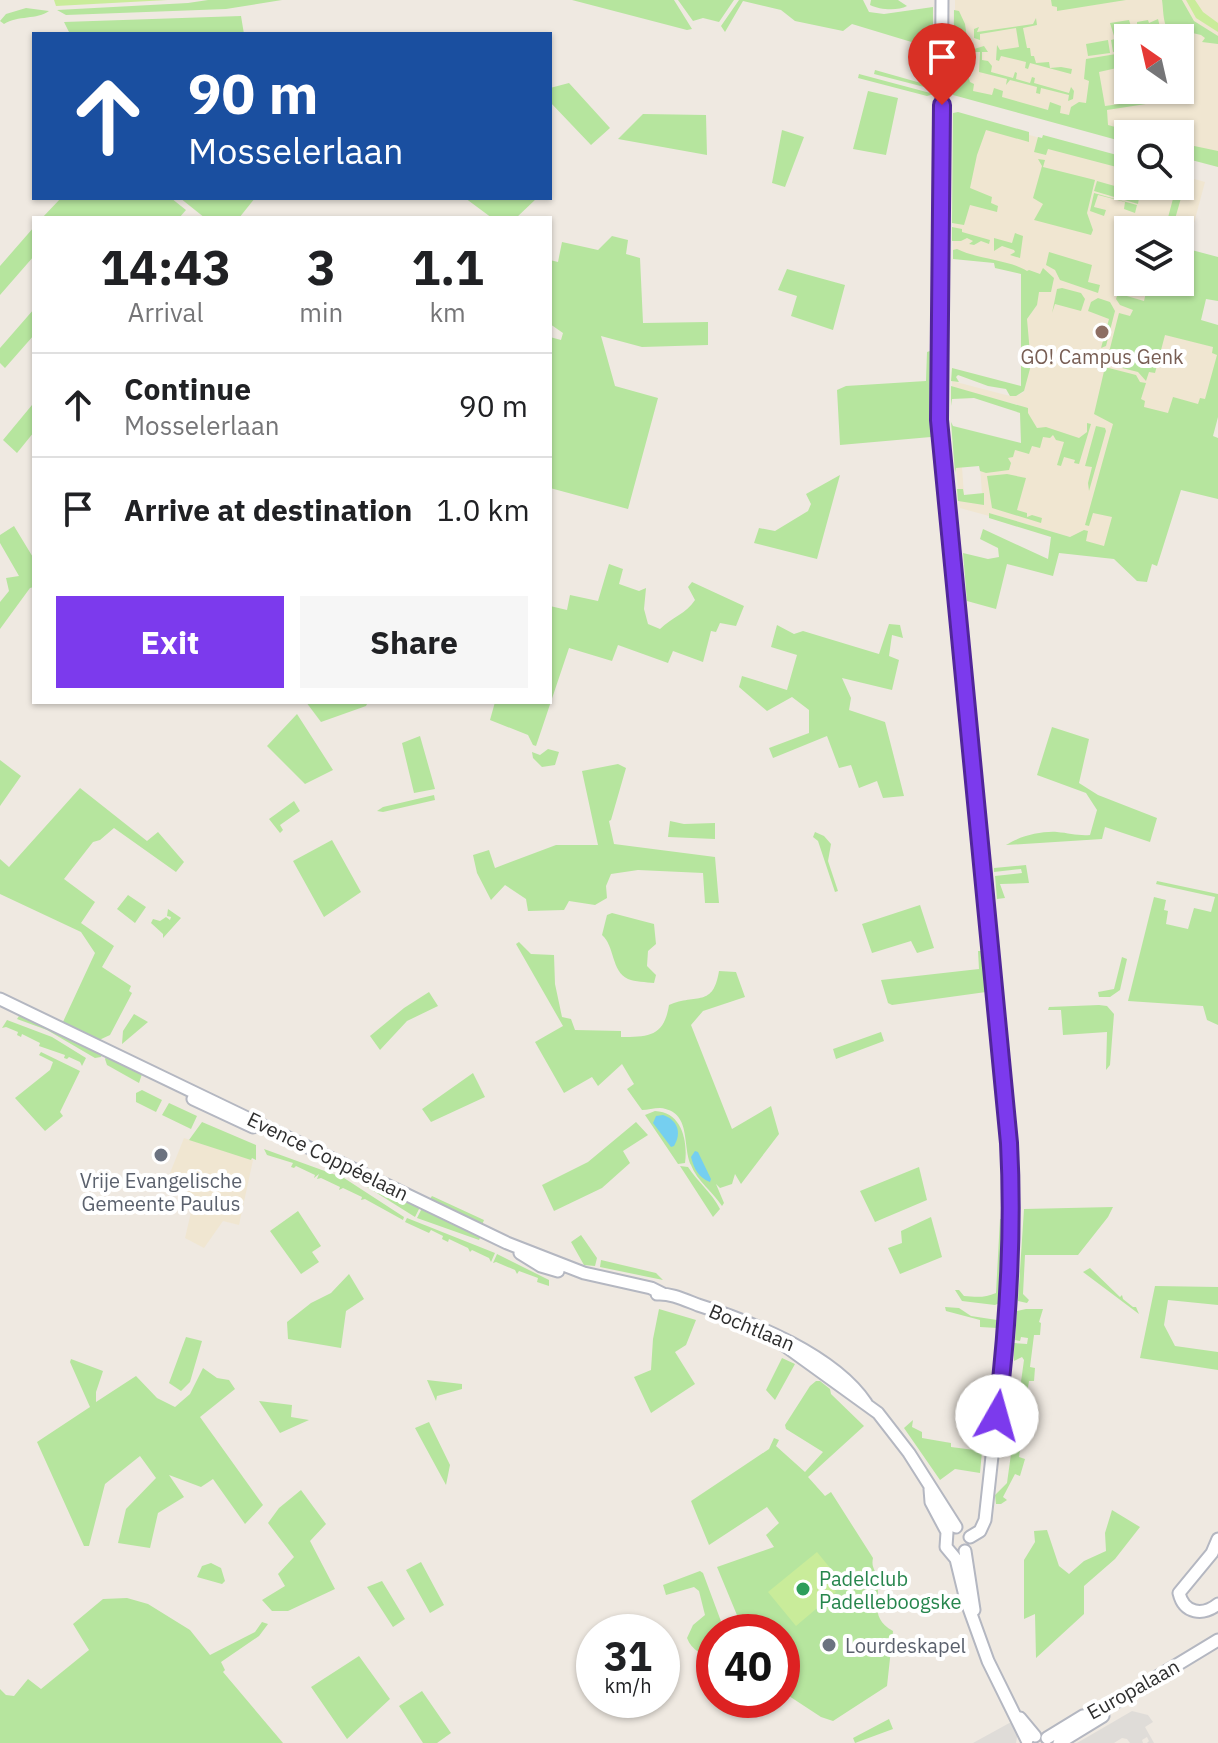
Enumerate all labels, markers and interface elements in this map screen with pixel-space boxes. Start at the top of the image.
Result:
pin [908,23,976,105]
north arrow [1114,24,1194,104]
map controls [1114,24,1194,296]
icon: arrive [920,35,964,79]
text: 90 m [188,57,318,129]
icon: ahead [56,64,160,168]
button: search [1114,120,1194,200]
text: Mosselerlaan [188,127,403,174]
button: layers [1114,216,1194,296]
text: 14:43 [100,236,231,298]
text: 3 [307,236,336,298]
text: 1.1 [411,236,484,298]
text: Arrival [128,295,204,329]
text: min [299,295,343,329]
text: km [429,295,466,329]
marker: GO! Campus Genk [1093,323,1111,341]
place label: GO! Campus Genk [1020,343,1184,370]
text: Continue [124,369,251,408]
icon: ahead [56,383,100,427]
text: 90 m [459,386,528,425]
text: Mosselerlaan [124,408,280,442]
icon: arrive [56,487,100,531]
text: Arrive at destination [124,490,412,529]
text: 1.0 km [436,490,530,529]
button: Exit [56,596,284,688]
button: Share [300,596,528,688]
street label: Evence Coppéelaan [243,1105,413,1207]
marker: Vrije Evangelische Gemeente Paulus [152,1146,170,1164]
place label: Vrije Evangelische Gemeente Paulus [80,1167,242,1217]
street label: Bochtlaan [705,1297,799,1357]
position arrow [955,1374,1039,1458]
place label: Padelclub Padelleboogske [819,1565,961,1615]
marker: Padelclub Padelleboogske [794,1580,812,1598]
speed limit sign: 40 [696,1614,800,1718]
text: 31 [604,1630,652,1682]
place label: Lourdeskapel [845,1632,966,1659]
marker: Lourdeskapel [820,1636,838,1654]
street label: Europalaan [1082,1652,1184,1726]
text: km/h [604,1672,652,1699]

